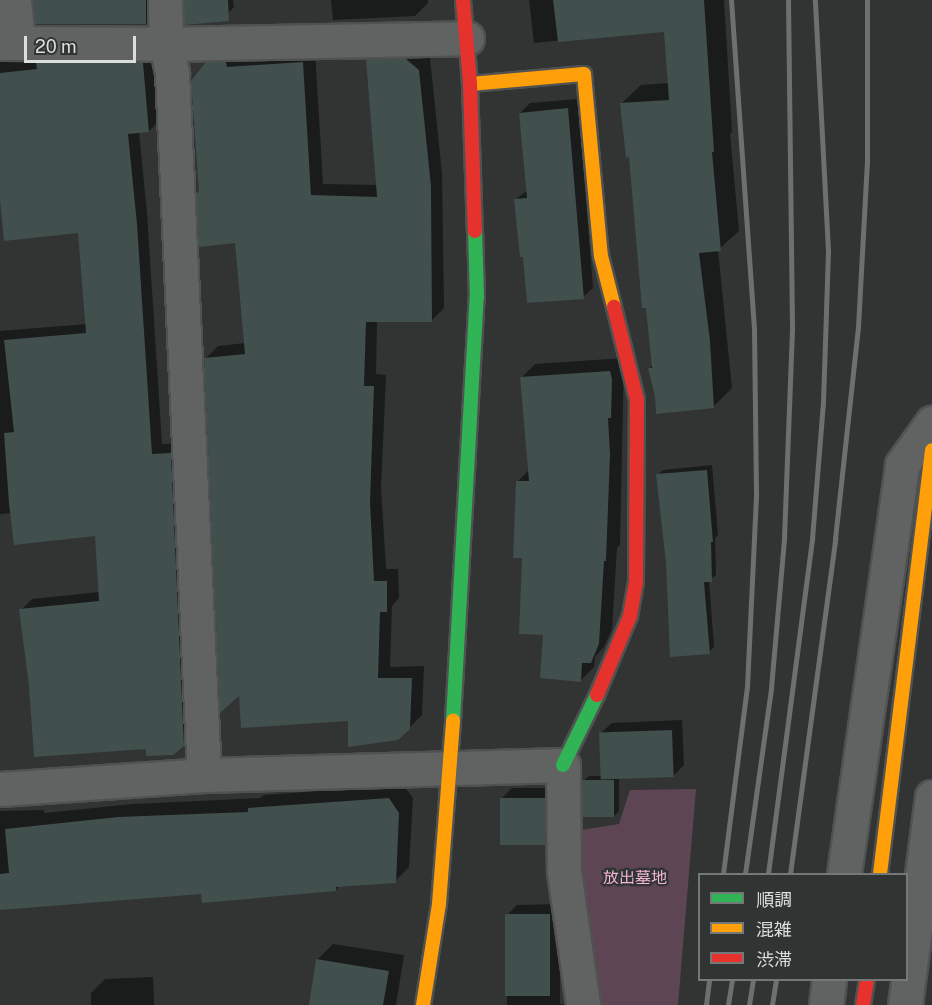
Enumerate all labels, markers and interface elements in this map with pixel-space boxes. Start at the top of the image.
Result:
scale bar [27,24,140,62]
text: 20 m [35,36,77,57]
park label: 放出墓地 [603,868,667,888]
legend [698,873,908,981]
text: 順調 [756,889,792,910]
text: 混雑 [756,919,792,940]
text: 渋滞 [756,949,792,970]

